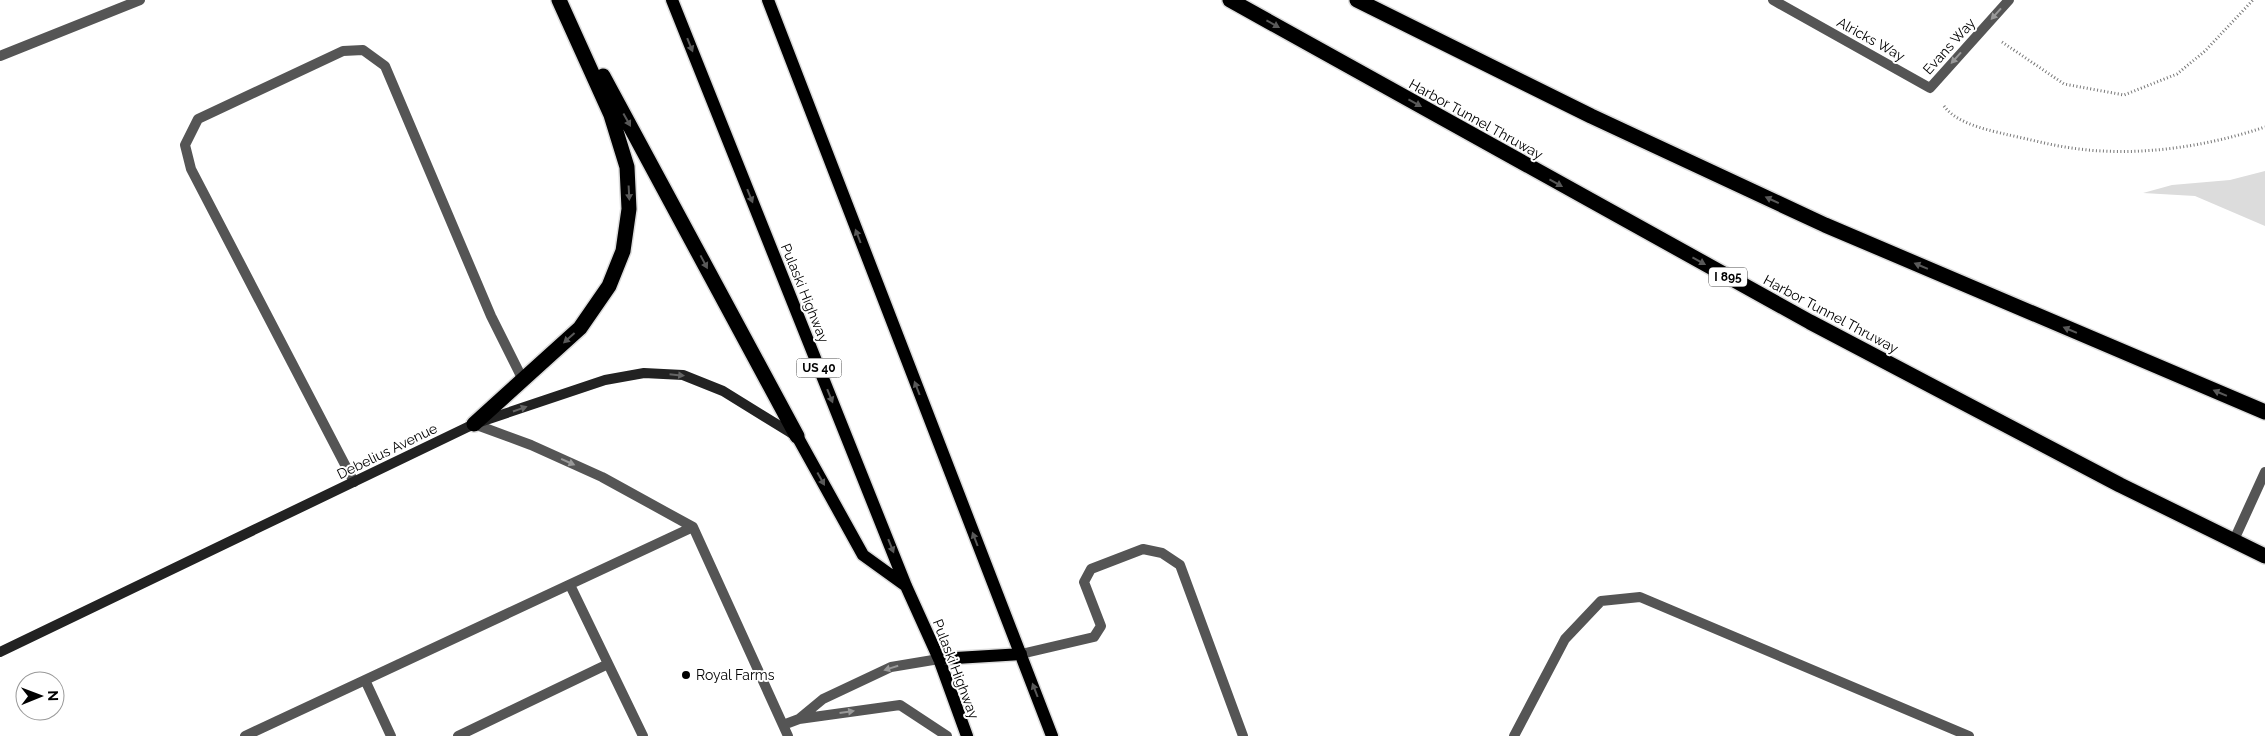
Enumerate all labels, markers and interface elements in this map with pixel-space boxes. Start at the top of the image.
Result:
one-way arrow [1990,8,2002,20]
street label: Alricks Way [1834,14,1908,64]
street label: Evans Way [1920,14,1979,77]
one-way arrow [1266,20,1280,28]
one-way arrow [686,38,694,52]
one-way arrow [1950,52,1962,64]
street label: Harbor Tunnel Thruway [1406,76,1546,163]
one-way arrow [1408,99,1421,108]
one-way arrow [623,112,631,127]
one-way arrow [1550,178,1563,187]
one-way arrow [625,185,633,201]
one-way arrow [746,189,754,204]
one-way arrow [1765,196,1780,205]
one-way arrow [854,229,862,243]
street label: Pulaski Highway [778,241,832,345]
one-way arrow [700,255,708,270]
one-way arrow [1692,257,1706,265]
one-way arrow [1914,262,1928,270]
road number: I 895 [1709,268,1747,286]
street label: Harbor Tunnel Thruway [1761,272,1902,357]
one-way arrow [2063,326,2077,334]
one-way arrow [563,332,575,344]
road number: US 40 [796,358,842,378]
one-way arrow [669,371,685,379]
one-way arrow [912,380,920,395]
one-way arrow [827,388,834,403]
one-way arrow [2213,389,2227,397]
one-way arrow [513,404,528,412]
street label: Debelius Avenue [334,420,440,482]
one-way arrow [561,458,575,466]
one-way arrow [817,471,825,486]
one-way arrow [971,531,979,546]
one-way arrow [887,539,895,554]
street label: Pulaski Highway [930,617,983,721]
one-way arrow [883,665,898,673]
place label: Royal Farms [696,667,775,683]
marker: Royal Farms [680,669,692,681]
north arrow [15,671,65,721]
one-way arrow [1031,683,1038,698]
text: N [45,690,61,701]
one-way arrow [840,708,856,716]

